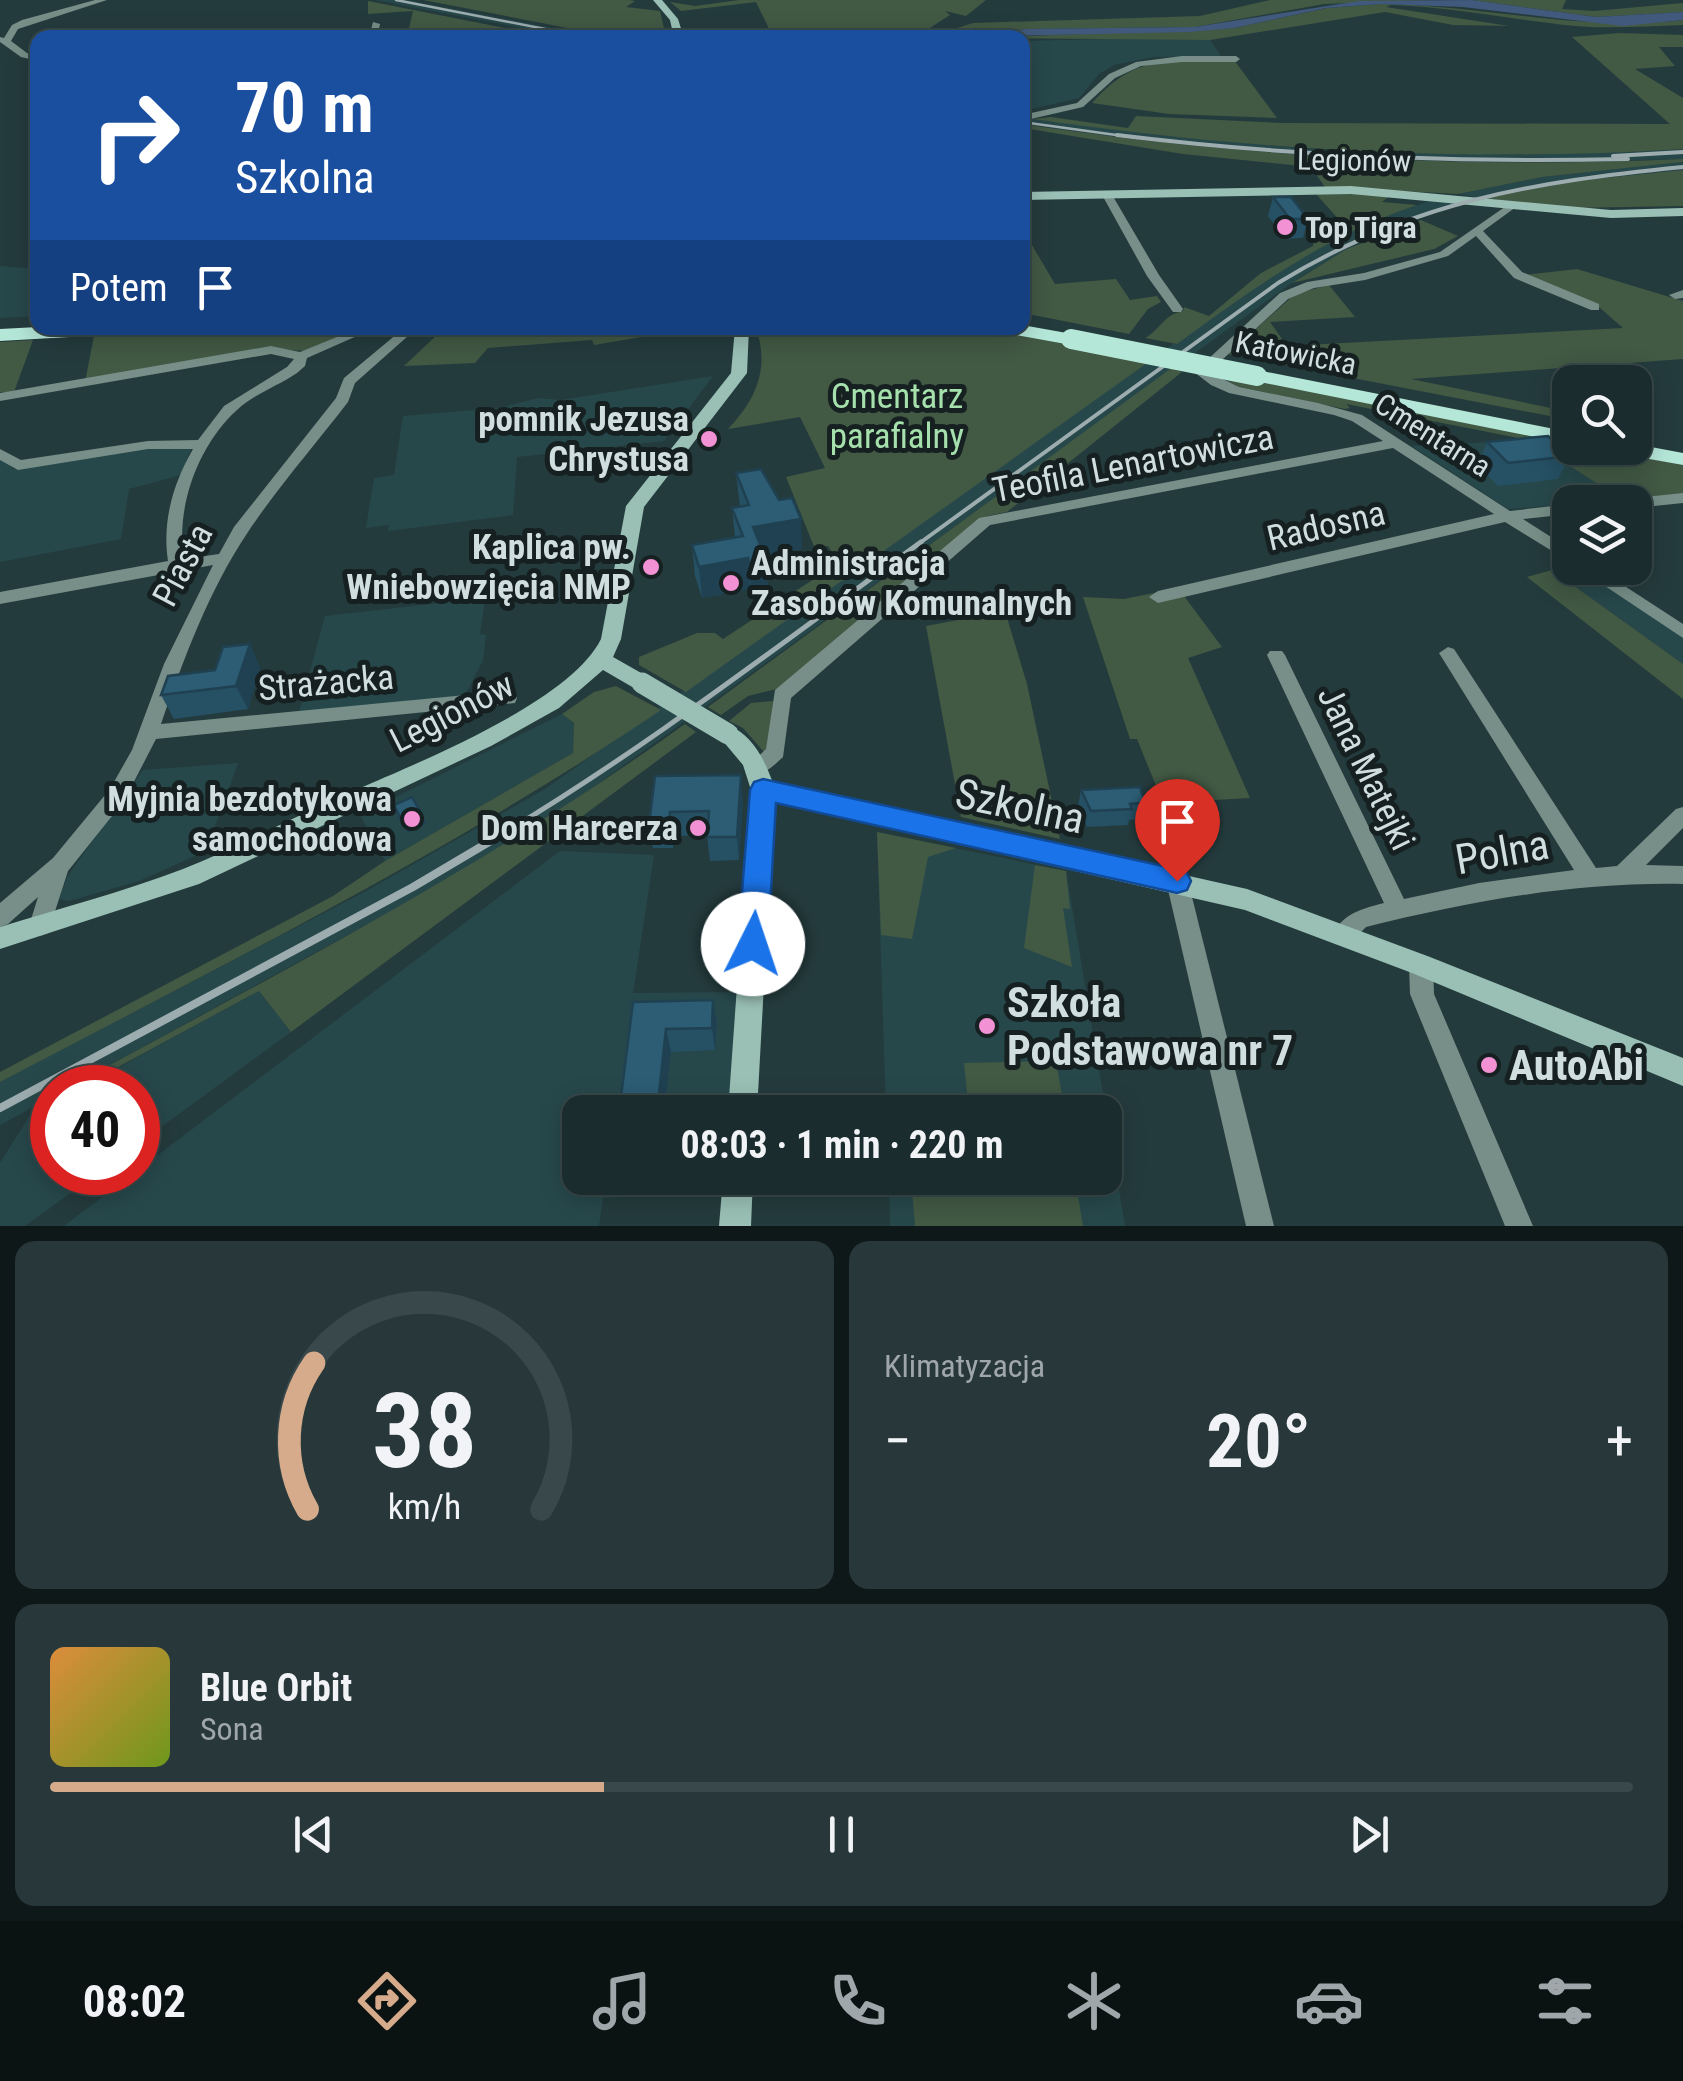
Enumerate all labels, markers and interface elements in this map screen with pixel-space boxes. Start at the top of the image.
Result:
text: 70 m [235,67,374,149]
icon: right [70,70,200,200]
street label: Legionów [1297,142,1411,178]
text: Szkolna [235,151,375,204]
place label: Top Tigra [1305,210,1417,245]
marker: Top Tigra [1274,216,1296,238]
icon: arrive [188,260,243,315]
text: Potem [70,266,168,310]
street label: Katowicka [1233,324,1359,382]
map controls [1552,365,1652,585]
button: search [1552,365,1652,465]
park label: Cmentarz parafialny [830,376,964,457]
street label: Cmentarna [1369,386,1497,484]
place label: pomnik Jezusa Chrystusa [478,399,689,480]
street label: Teofila Lenartowicza [989,417,1277,511]
marker: pomnik Jezusa Chrystusa [698,428,720,450]
button: layers [1552,485,1652,585]
street label: Radosna [1263,493,1389,559]
street label: Piasta [144,517,222,613]
place label: Kaplica pw. Wniebowzięcia NMP [346,527,631,608]
place label: Administracja Zasobów Komunalnych [751,543,1072,624]
marker: Kaplica pw. Wniebowzięcia NMP [640,556,662,578]
marker: Administracja Zasobów Komunalnych [720,572,742,594]
street label: Strażacka [256,657,396,709]
street label: Legionów [383,665,521,761]
street label: Jana Matejki [1309,679,1423,857]
street label: Szkolna [951,768,1089,844]
place label: Myjnia bezdotykowa samochodowa [107,779,392,860]
pin [1135,779,1220,882]
icon: arrive [1150,794,1205,849]
marker: Myjnia bezdotykowa samochodowa [401,808,423,830]
place label: Dom Harcerza [481,808,678,849]
marker: Dom Harcerza [687,817,709,839]
street label: Polna [1451,820,1553,884]
position arrow [701,892,805,996]
place label: Szkoła Podstawowa nr 7 [1007,978,1293,1075]
marker: Szkoła Podstawowa nr 7 [976,1015,998,1037]
place label: AutoAbi [1509,1041,1644,1090]
marker: AutoAbi [1478,1054,1500,1076]
speed limit sign: 40 [30,1065,160,1195]
text: 08:03 · 1 min · 220 m [681,1123,1003,1167]
text: Klimatyzacja [884,1347,1045,1385]
text: 38 [372,1371,477,1492]
text: 20° [1206,1397,1311,1485]
text: − [884,1409,912,1473]
text: + [1606,1409,1633,1473]
text: km/h [388,1486,461,1528]
text: Blue Orbit [200,1666,352,1710]
text: Sona [200,1710,263,1748]
icon: previous [286,1807,341,1862]
icon: pause [814,1807,869,1862]
icon: next [1342,1807,1397,1862]
icon: directions [352,1966,422,2036]
icon: music [587,1966,657,2036]
icon: phone [823,1966,893,2036]
icon: climate [1059,1966,1129,2036]
icon: car [1294,1966,1364,2036]
icon: filters [1530,1966,1600,2036]
text: 08:02 [83,1975,186,2028]

